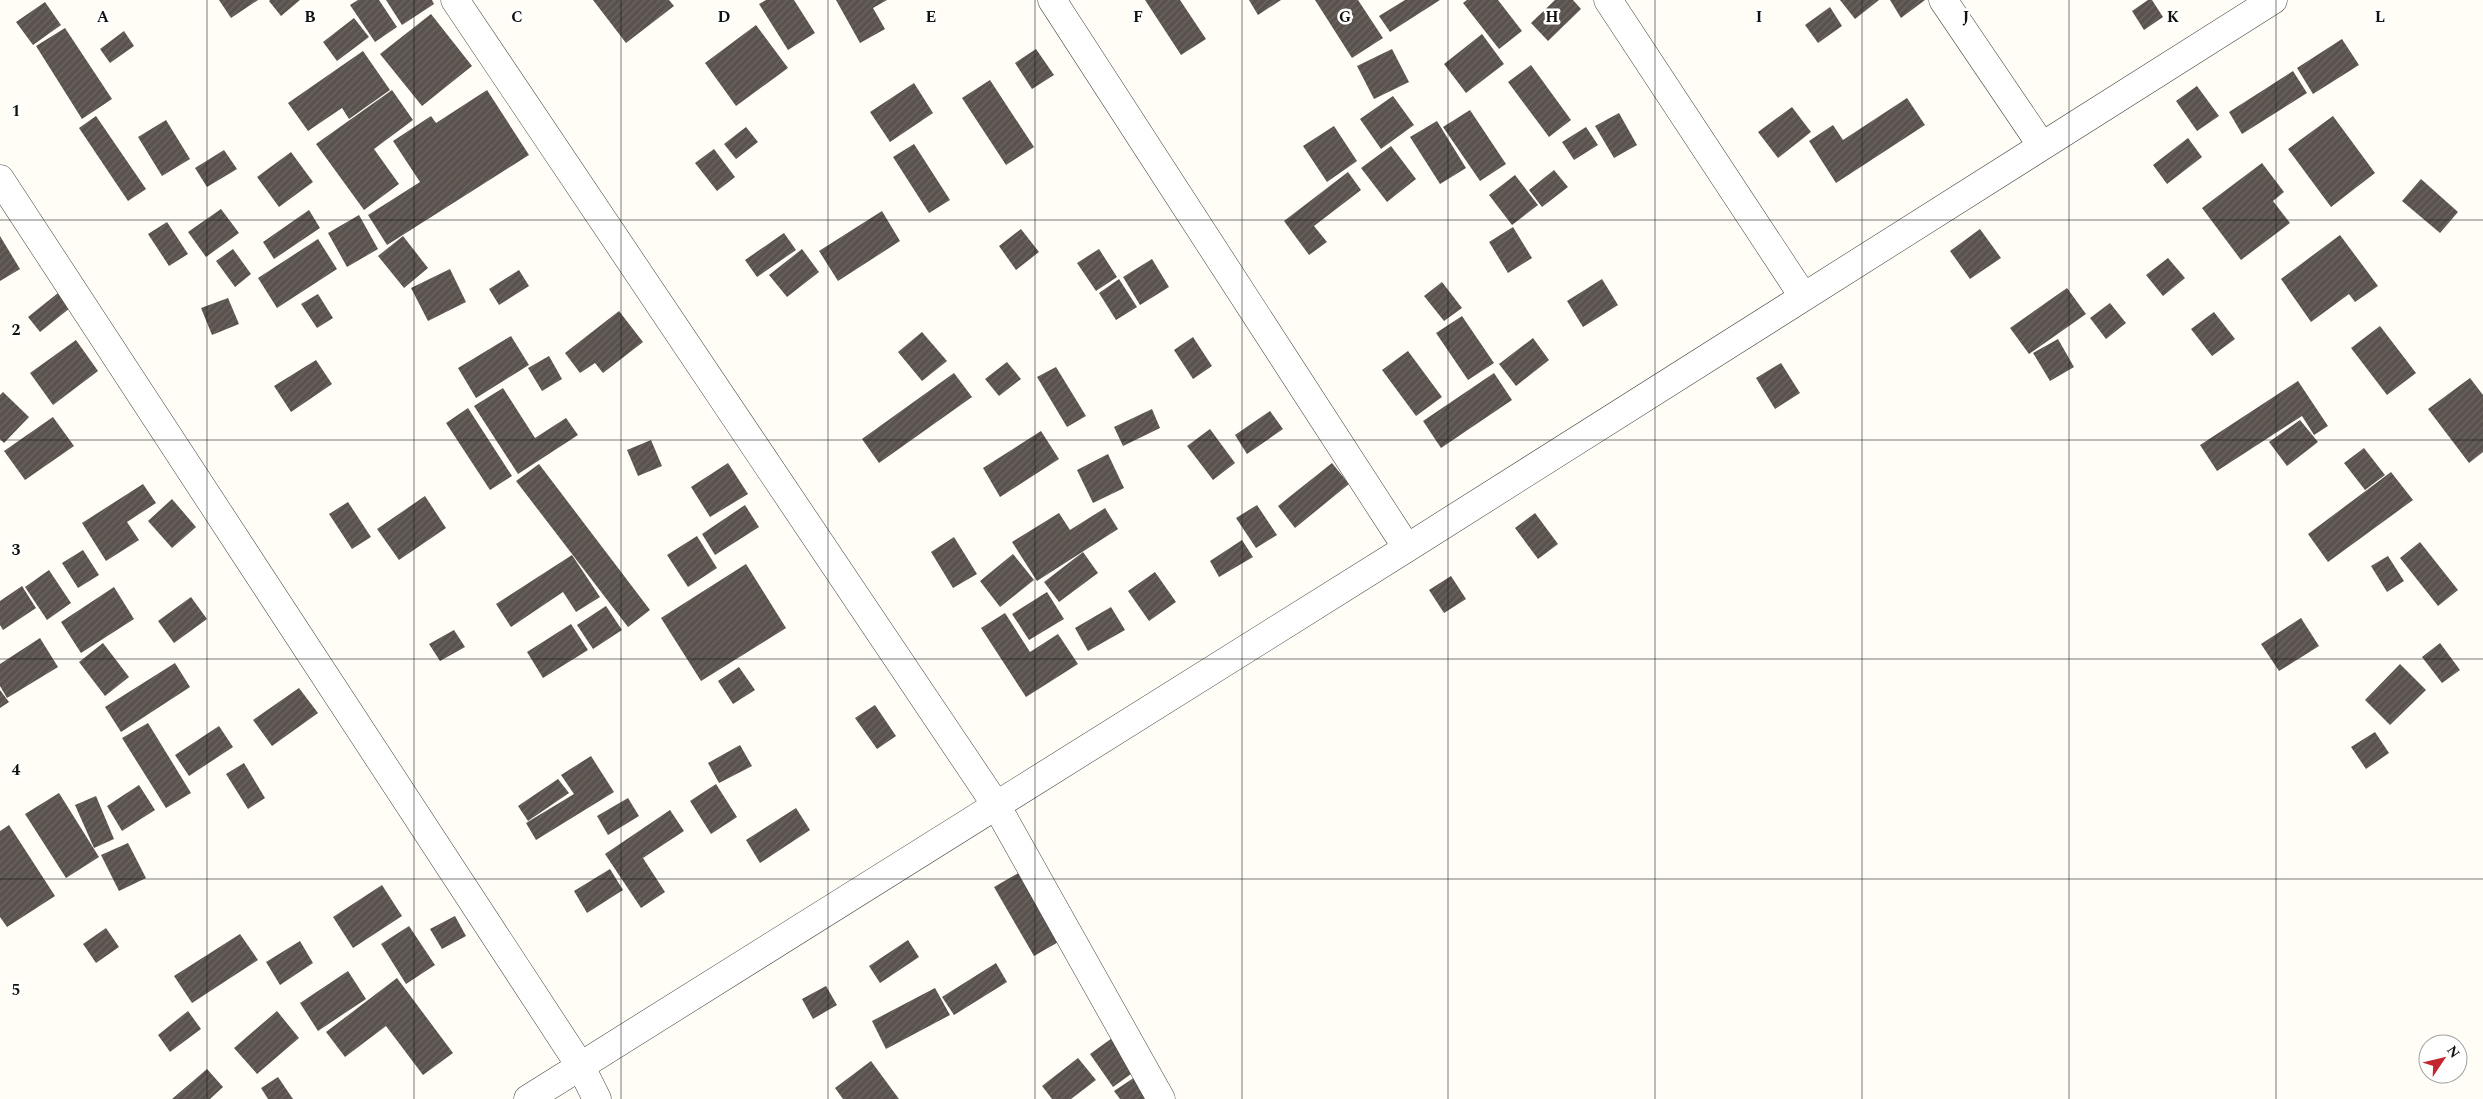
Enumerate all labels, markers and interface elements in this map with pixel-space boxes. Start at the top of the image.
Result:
text: A [97,5,110,29]
text: B [304,5,316,29]
text: C [511,5,523,29]
text: D [718,5,731,29]
text: E [926,5,936,29]
text: F [1133,5,1143,29]
text: G [1339,5,1351,29]
text: H [1545,5,1559,29]
text: I [1756,5,1762,29]
text: J [1963,5,1970,29]
text: K [2167,5,2180,29]
text: L [2375,5,2385,29]
text: 1 [12,99,20,123]
text: 2 [12,318,21,342]
text: 3 [12,538,21,562]
text: 4 [12,758,21,782]
text: 5 [12,978,20,1002]
north arrow [2418,1034,2468,1084]
text: N [2441,1041,2465,1063]

